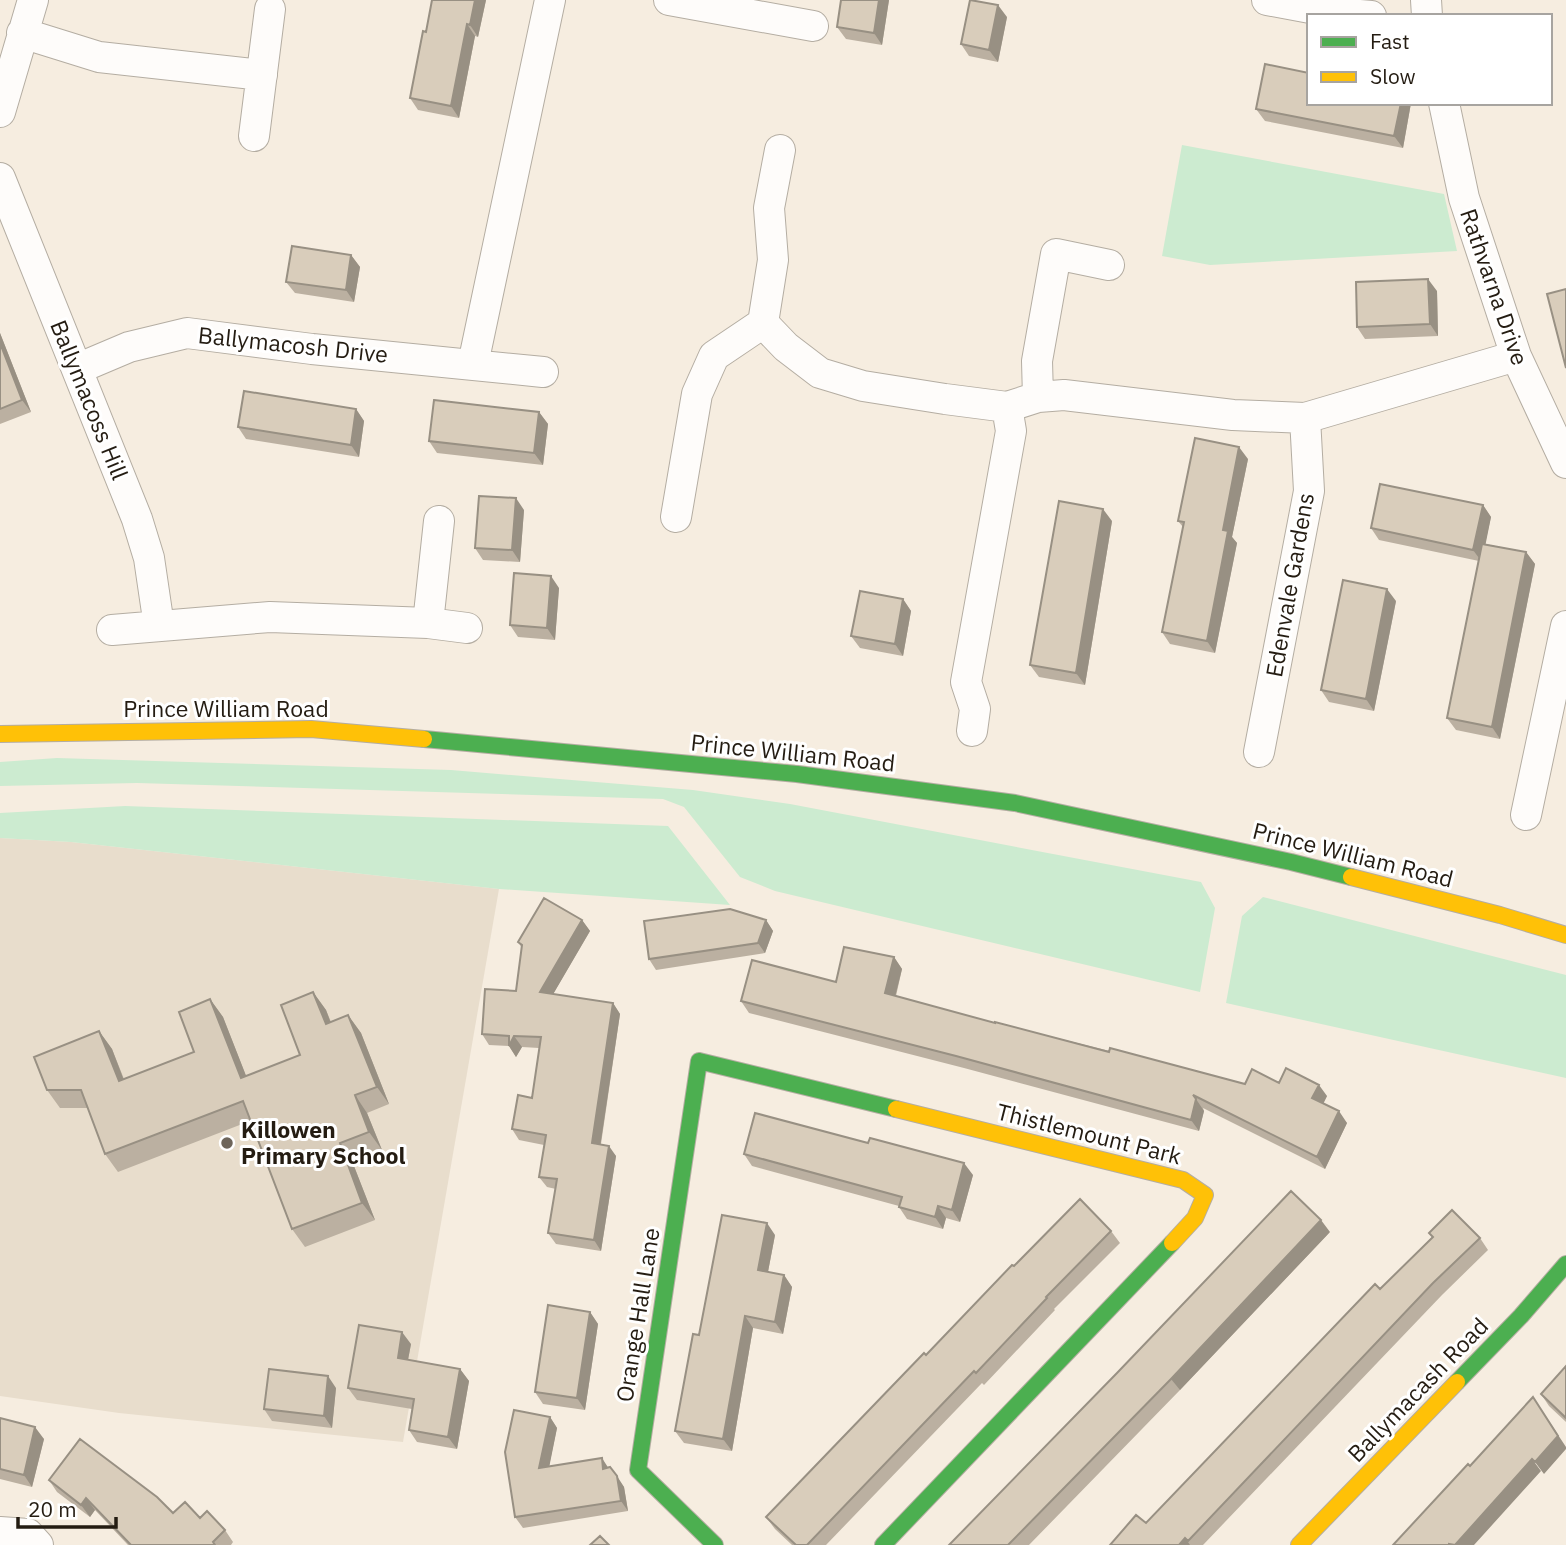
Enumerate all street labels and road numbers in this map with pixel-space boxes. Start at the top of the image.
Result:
street label: Rathvarna Drive [1454,204,1536,369]
street label: Ballymacoss Hill [44,315,136,484]
street label: Ballymacosh Drive [197,319,390,369]
street label: Edenvale Gardens [1258,490,1320,679]
street label: Prince William Road [123,693,329,723]
street label: Prince William Road [689,726,897,778]
street label: Prince William Road [1250,815,1457,893]
street label: Thistlemount Park [994,1096,1185,1170]
street label: Orange Hall Lane [608,1226,666,1404]
street label: Ballymacash Road [1341,1311,1494,1468]

